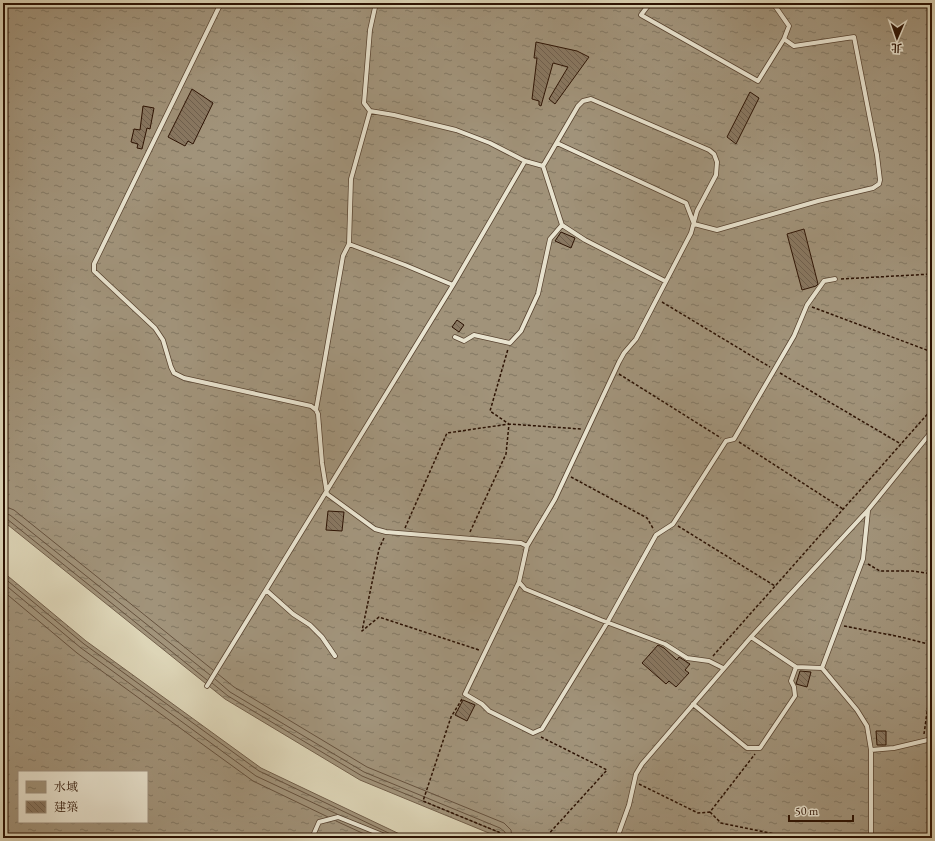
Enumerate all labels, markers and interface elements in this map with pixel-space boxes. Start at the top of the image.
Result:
north arrow [877,18,917,58]
text: 北 [891,41,902,55]
legend [18,771,148,823]
text: 水域 [54,779,78,795]
scale bar [789,797,853,823]
text: 建築 [54,799,78,815]
text: 50 m [795,803,819,819]

